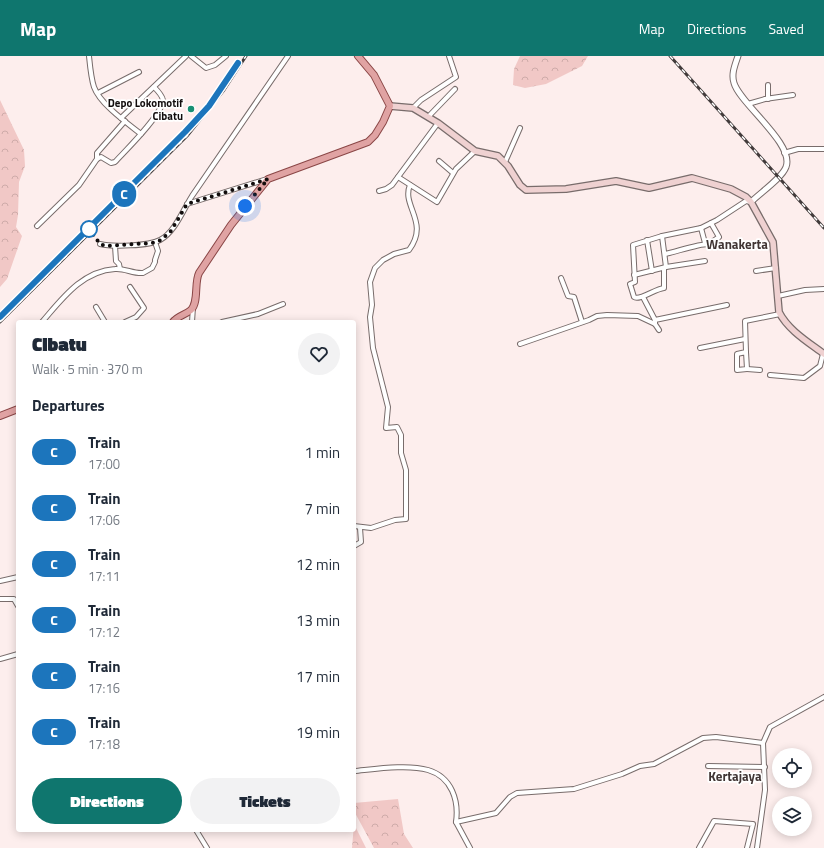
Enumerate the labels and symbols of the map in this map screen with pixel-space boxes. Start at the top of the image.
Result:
place label: Depo Lokomotif Cibatu [108,95,183,124]
marker: Depo Lokomotif Cibatu [186,104,196,114]
line badge: C [111,181,137,207]
your location [235,196,255,216]
unlabelled marker [80,220,98,238]
district label: Wanakerta [706,234,768,254]
district label: Kertajaya [708,766,762,786]

